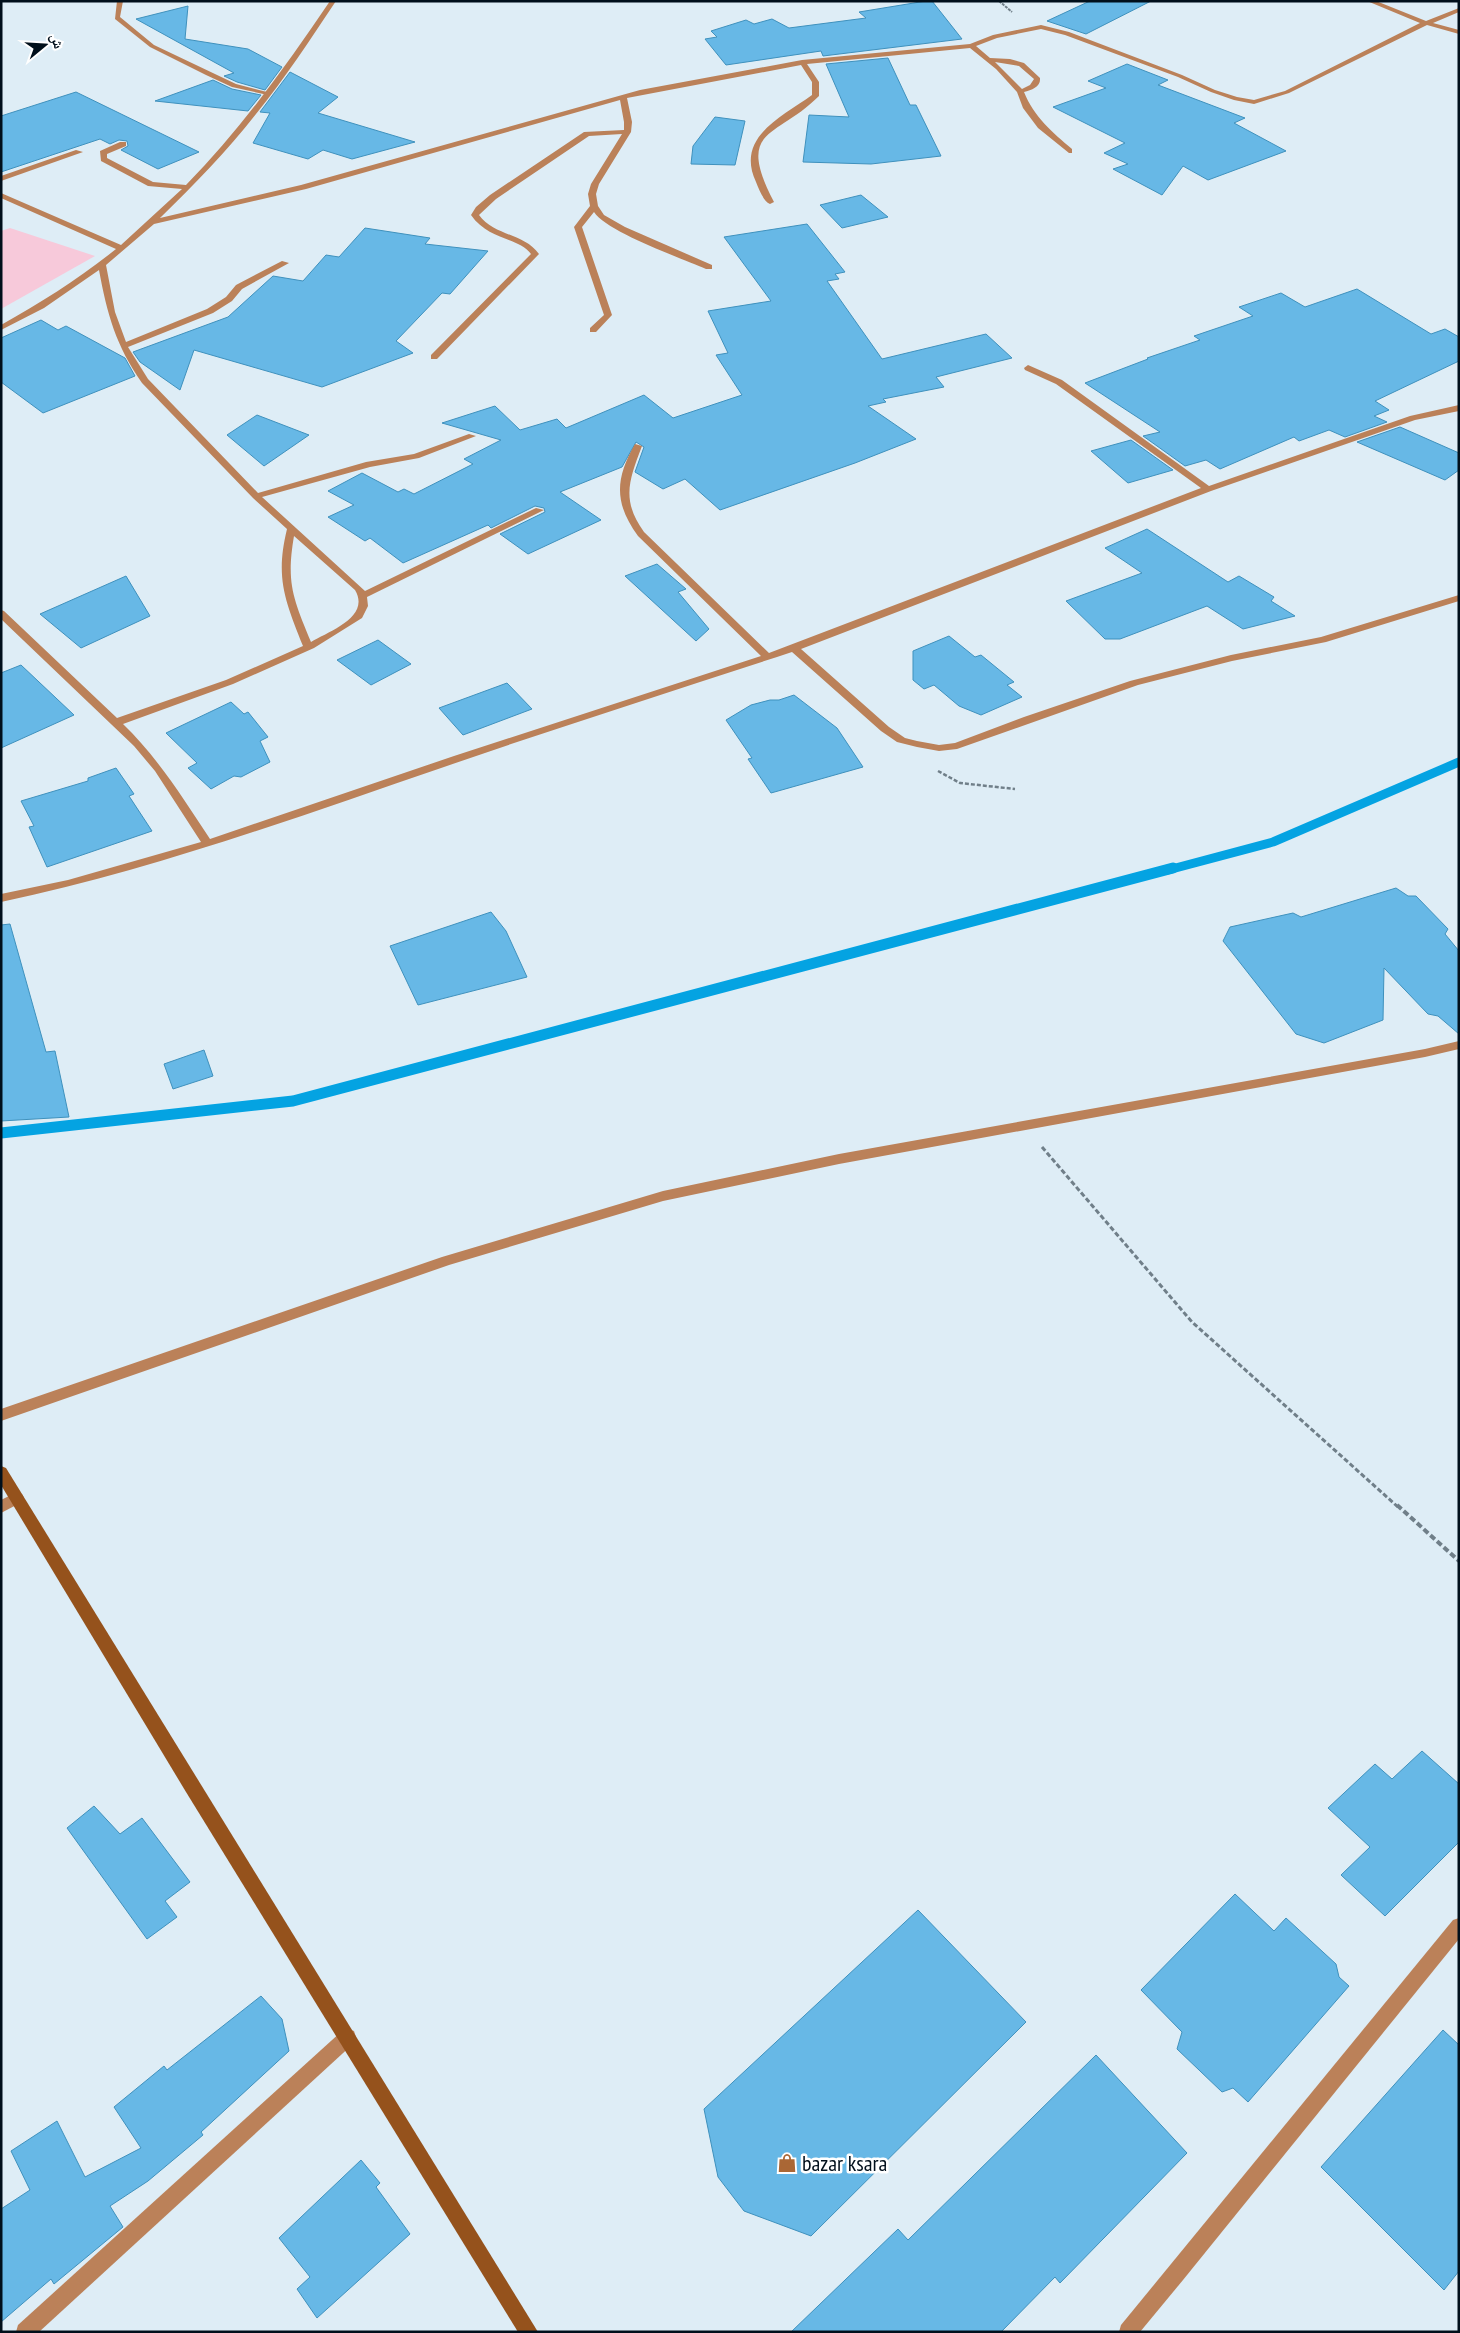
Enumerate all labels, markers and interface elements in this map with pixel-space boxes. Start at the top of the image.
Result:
north arrow [20,20,70,70]
text: ش [47,31,68,51]
place label: bazar ksara [802,2149,887,2177]
shop icon: bazar ksara [776,2152,798,2174]

